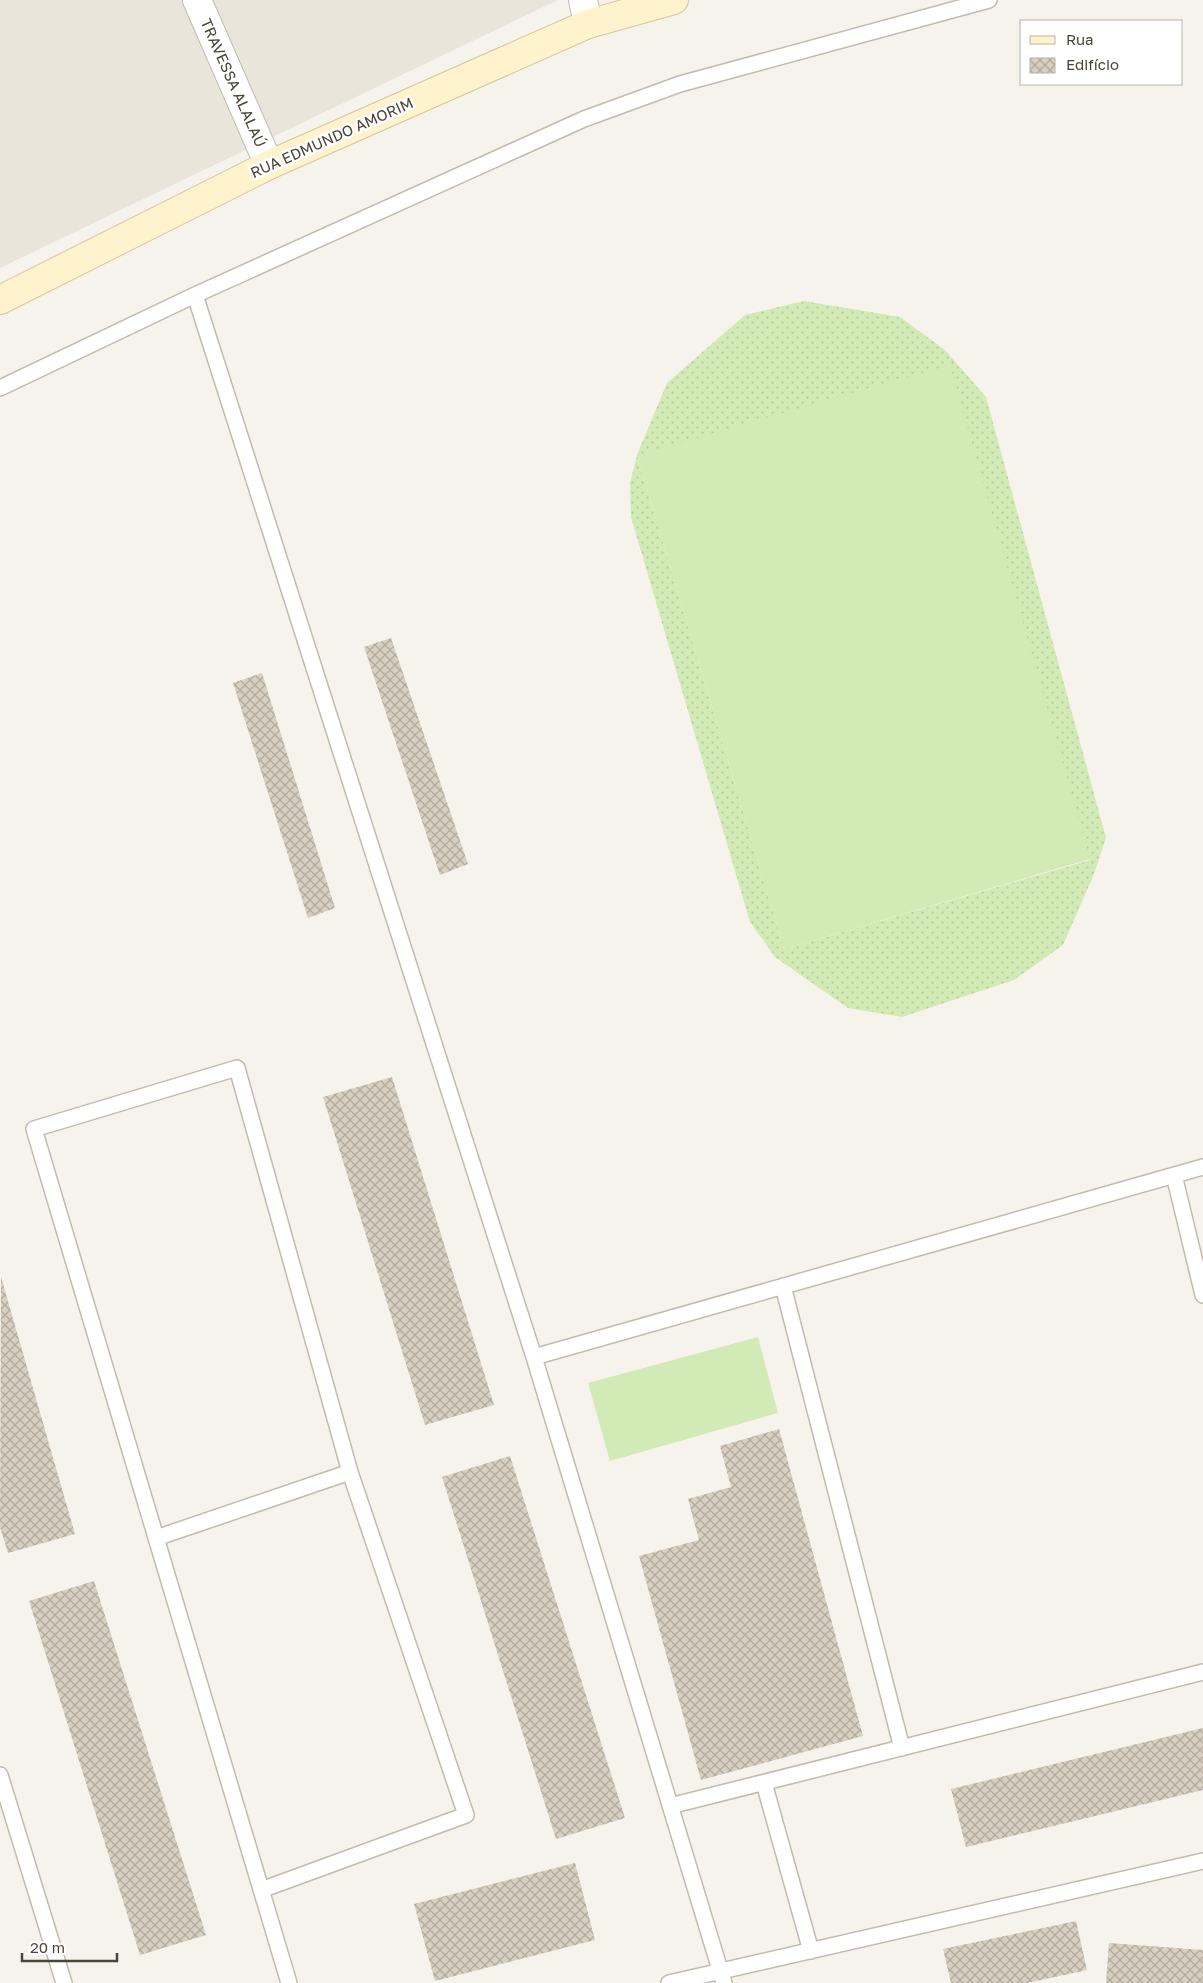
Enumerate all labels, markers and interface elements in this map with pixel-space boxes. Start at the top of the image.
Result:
street label: TRAVESSA ALALAÚ [197,15,270,150]
legend [1020,20,1183,85]
text: Rua [1066,30,1093,48]
text: Edifício [1066,55,1119,73]
street label: RUA EDMUNDO AMORIM [247,93,416,181]
scale bar [22,1930,118,1962]
text: 20 m [30,1938,65,1956]

